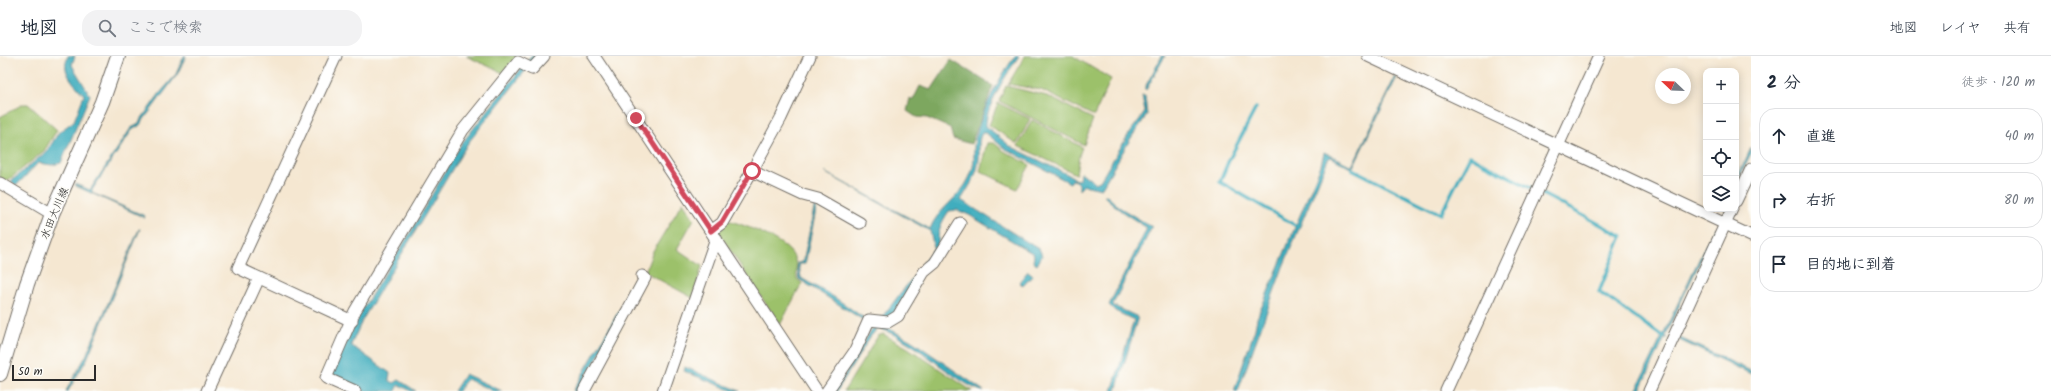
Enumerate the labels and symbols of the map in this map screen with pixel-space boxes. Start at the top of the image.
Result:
north arrow [1655,68,1691,104]
route end [627,109,645,127]
route start [743,162,761,180]
street label: 水田大川線 [36,185,74,242]
scale bar [12,363,96,382]

